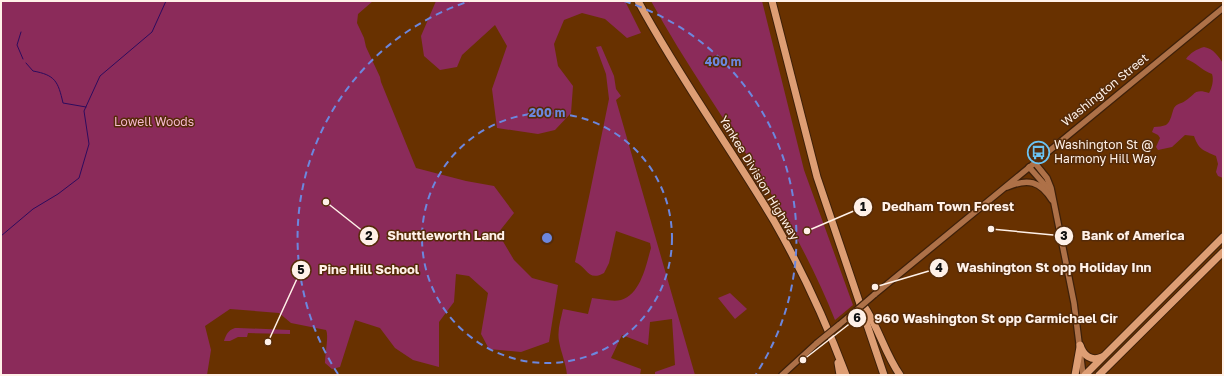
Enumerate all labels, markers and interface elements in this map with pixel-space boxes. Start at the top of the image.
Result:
street label: Washington Street [1058,50,1151,129]
text: 400 m [705,54,741,69]
text: 200 m [529,105,565,120]
street label: Yankee Division Highway [716,113,803,243]
park label: Lowell Woods [114,114,194,129]
place label: Washington St @ Harmony Hill Way [1054,137,1157,166]
bus stop icon: Washington St @ Harmony Hill Way [1025,139,1051,165]
callout: Dedham Town Forest [853,194,1022,219]
text: Dedham Town Forest [882,198,1014,214]
text: 1 [860,199,866,214]
callout: Shuttleworth Land [359,223,513,248]
callout: Bank of America [1054,223,1193,248]
text: Shuttleworth Land [387,227,505,243]
text: Bank of America [1081,227,1185,243]
text: 2 [365,228,373,243]
text: 3 [1060,228,1068,243]
centre of rings [540,231,554,245]
callout: Washington St opp Holiday Inn [929,255,1160,280]
callout: Pine Hill School [291,257,428,282]
text: Washington St opp Holiday Inn [957,259,1152,275]
text: 4 [935,260,943,275]
text: Pine Hill School [319,261,420,277]
text: 5 [297,262,305,277]
callout: 960 Washington St opp Carmichael Cir [847,305,1126,330]
text: 6 [853,310,861,325]
text: 960 Washington St opp Carmichael Cir [874,310,1118,326]

